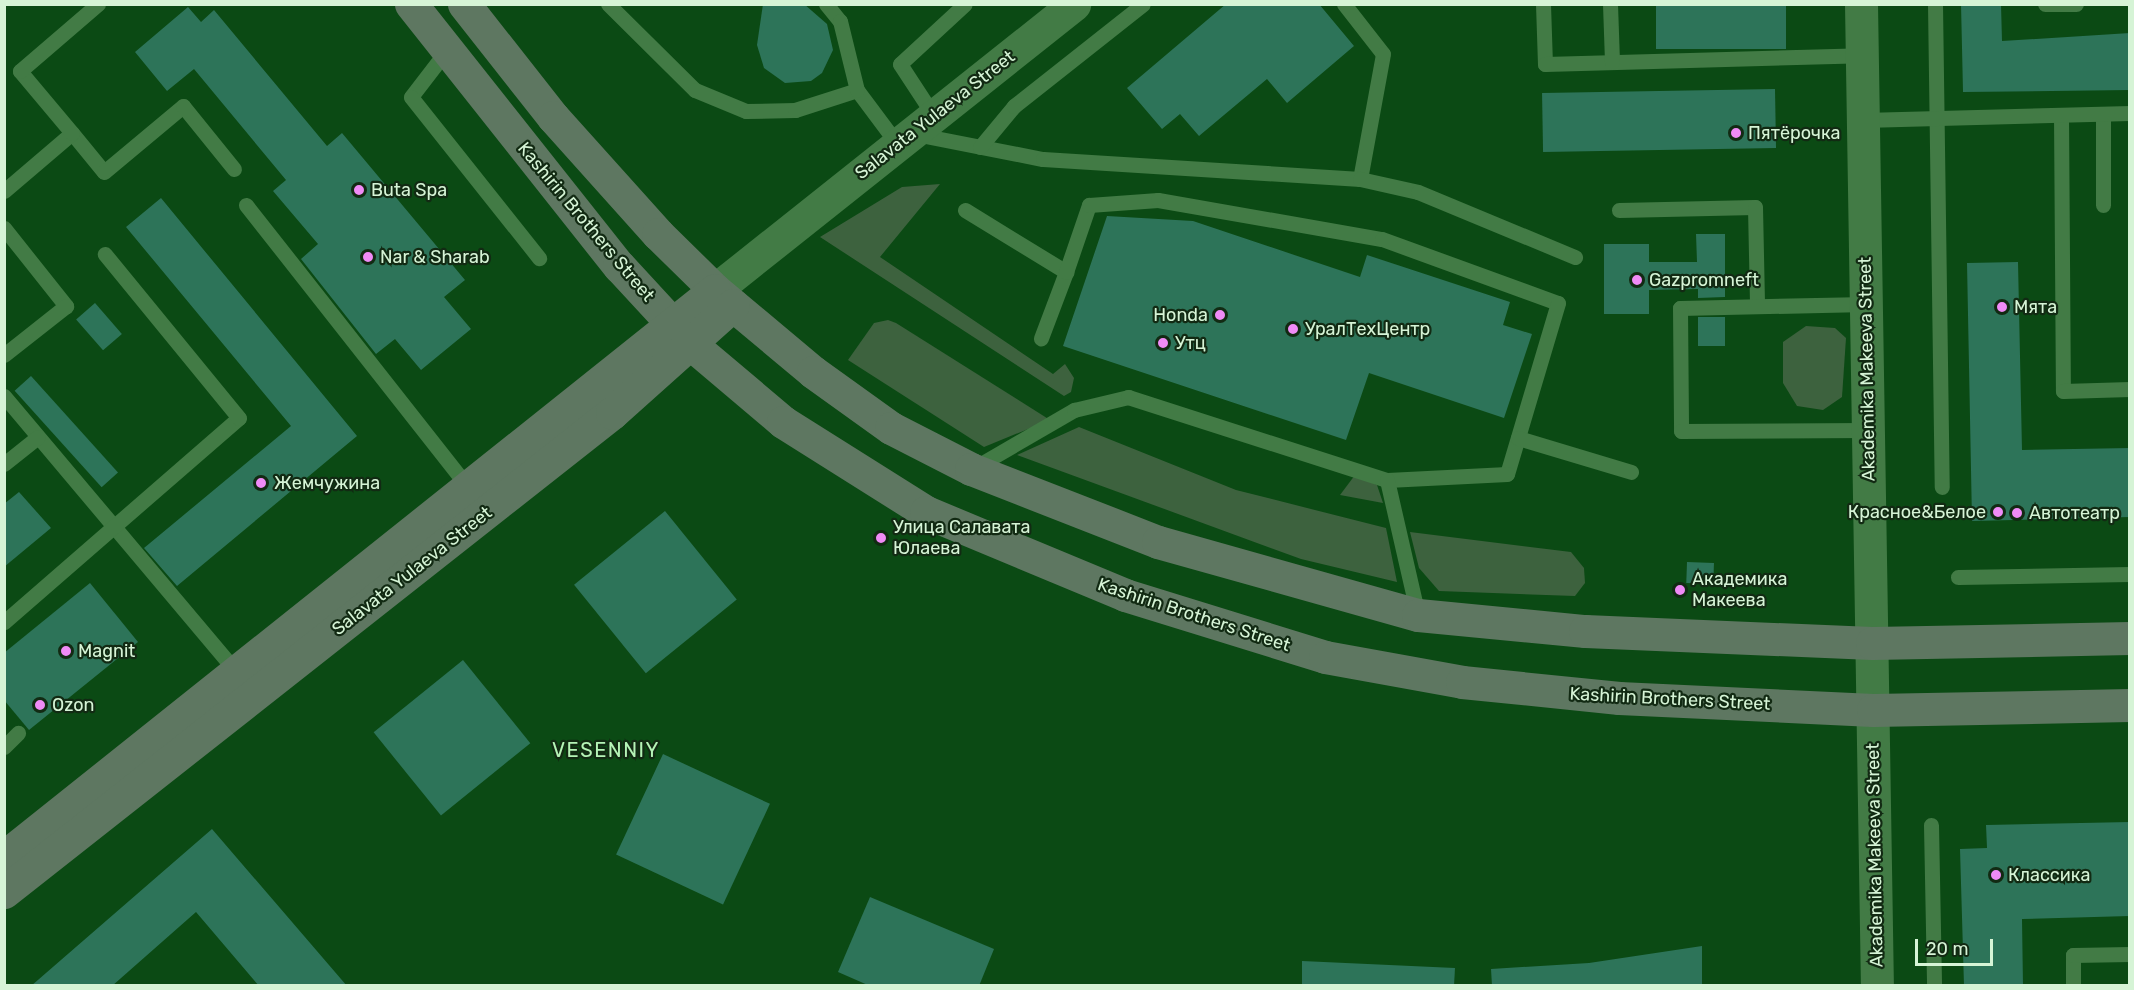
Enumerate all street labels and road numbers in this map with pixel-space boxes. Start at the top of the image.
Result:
street label: Salavata Yulaeva Street [851,46,1019,184]
street label: Kashirin Brothers Street [513,138,659,306]
street label: Akademika Makeeva Street [1854,257,1880,481]
street label: Salavata Yulaeva Street [328,502,496,640]
street label: Kashirin Brothers Street [1095,574,1293,656]
street label: Kashirin Brothers Street [1569,683,1771,715]
street label: Akademika Makeeva Street [1862,743,1888,967]

